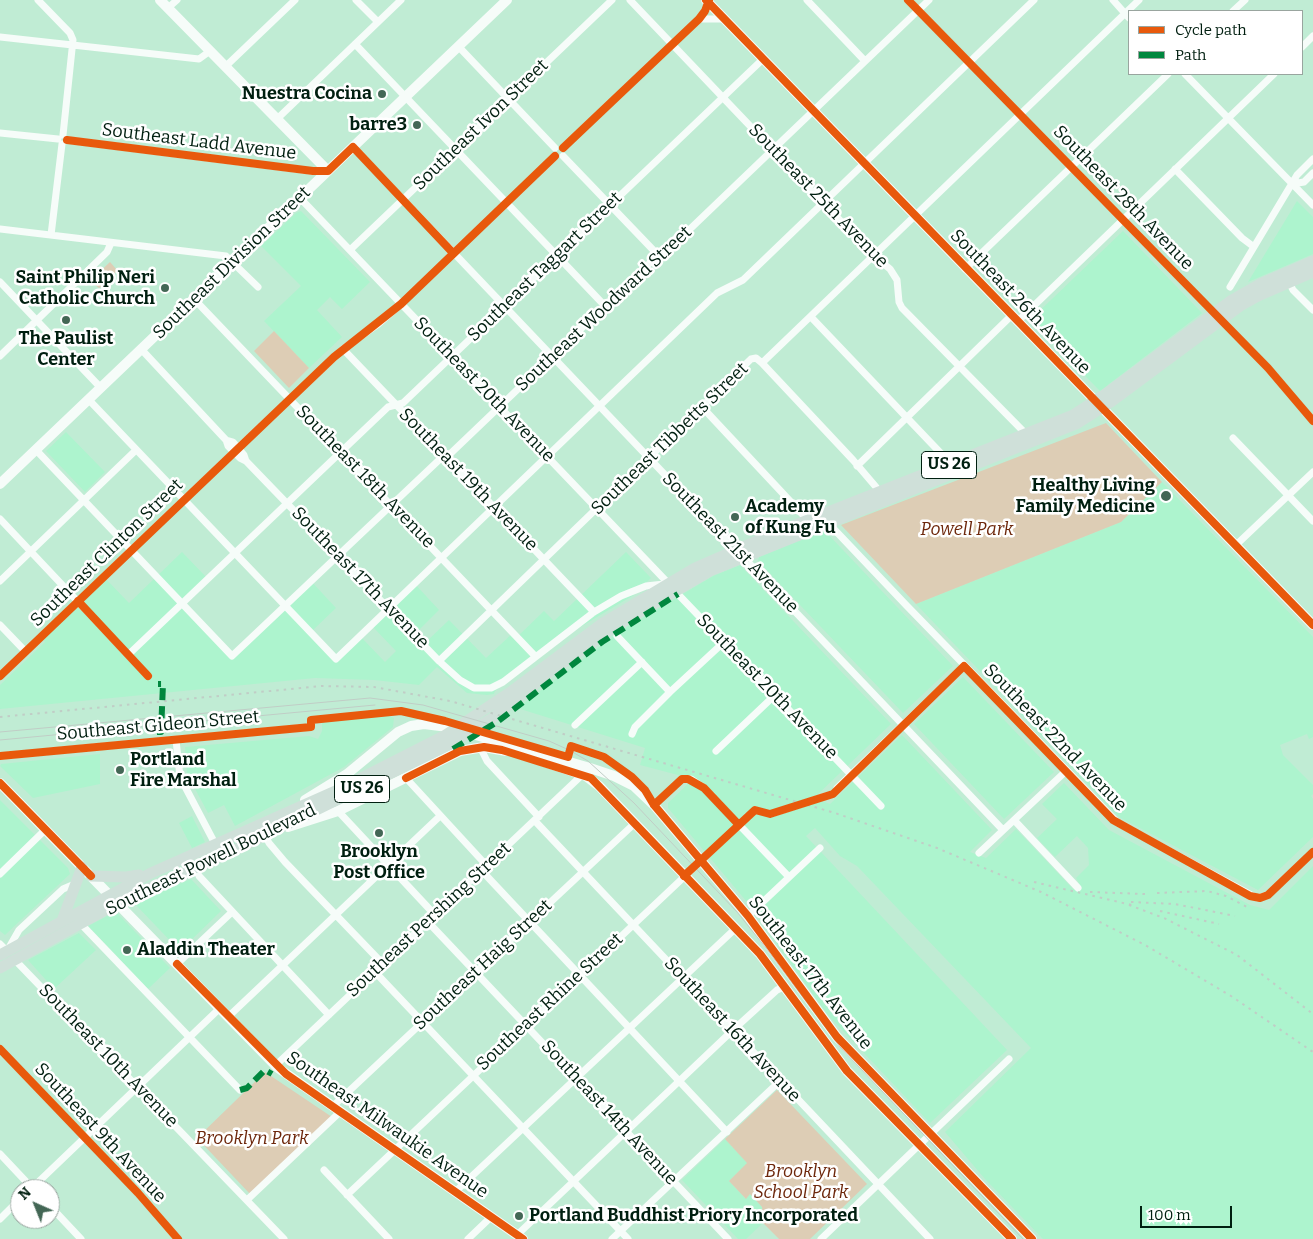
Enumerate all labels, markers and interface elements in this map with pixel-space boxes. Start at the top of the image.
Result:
legend [1128,10,1303,75]
text: Cycle path [1175,21,1247,39]
text: Path [1175,46,1206,64]
street label: Southeast Ivon Street [409,55,553,195]
place label: Nuestra Cocina [242,83,372,105]
marker: Nuestra Cocina [376,88,388,100]
place label: barre3 [350,114,407,136]
street label: Southeast Ladd Avenue [101,119,297,165]
marker: barre3 [411,119,423,131]
street label: Southeast 25th Avenue [744,120,892,272]
street label: Southeast 28th Avenue [1048,121,1198,275]
street label: Southeast Division Street [149,182,315,344]
street label: Southeast Taggart Street [463,188,627,346]
street label: Southeast Woodward Street [512,222,696,396]
street label: Southeast 26th Avenue [945,225,1095,379]
place label: Saint Philip Neri Catholic Church [16,267,155,310]
marker: Saint Philip Neri Catholic Church [159,282,171,294]
street label: Southeast 20th Avenue [409,313,559,467]
marker: The Paulist Center [60,314,72,326]
place label: The Paulist Center [19,328,113,370]
street label: Southeast Tibbetts Street [587,358,753,520]
street label: Southeast 18th Avenue [291,401,439,553]
street label: Southeast 19th Avenue [394,404,542,556]
road number: US 26 [922,452,976,478]
street label: Southeast 21st Avenue [657,468,803,618]
street label: Southeast Clinton Street [26,475,188,631]
place label: Healthy Living Family Medicine [1016,475,1155,518]
marker: Healthy Living Family Medicine [1159,489,1173,503]
place label: Academy of Kung Fu [745,496,836,538]
street label: Southeast 17th Avenue [287,503,433,653]
marker: Academy of Kung Fu [729,511,741,523]
park label: Powell Park [920,519,1014,541]
street label: Southeast 20th Avenue [692,610,842,764]
street label: Southeast 22nd Avenue [979,660,1131,816]
street label: Southeast Gideon Street [56,706,260,746]
place label: Portland Fire Marshal [130,749,237,792]
marker: Portland Fire Marshal [114,764,126,776]
road number: US 26 [334,776,390,802]
street label: Southeast Powell Boulevard [102,800,320,920]
marker: Brooklyn Post Office [373,827,385,839]
street label: Southeast Pershing Street [342,838,516,1002]
place label: Brooklyn Post Office [333,841,425,884]
street label: Southeast 17th Avenue [743,892,877,1054]
street label: Southeast Haig Street [409,895,557,1035]
street label: Southeast Rhine Street [472,929,628,1075]
place label: Aladdin Theater [137,939,275,961]
marker: Aladdin Theater [121,944,133,956]
street label: Southeast 16th Avenue [659,953,805,1107]
street label: Southeast 10th Avenue [34,980,182,1132]
street label: Southeast 14th Avenue [536,1036,682,1190]
street label: Southeast Milwaukie Avenue [282,1047,492,1203]
street label: Southeast 9th Avenue [30,1059,170,1207]
park label: Brooklyn Park [195,1128,309,1150]
park label: Brooklyn School Park [753,1161,849,1204]
north arrow [10,1179,60,1229]
text: N [15,1184,35,1203]
scale bar [1143,1196,1236,1228]
place label: Portland Buddhist Priory Incorporated [529,1205,858,1227]
text: 100 m [1148,1206,1191,1224]
marker: Portland Buddhist Priory Incorporated [513,1210,525,1222]

